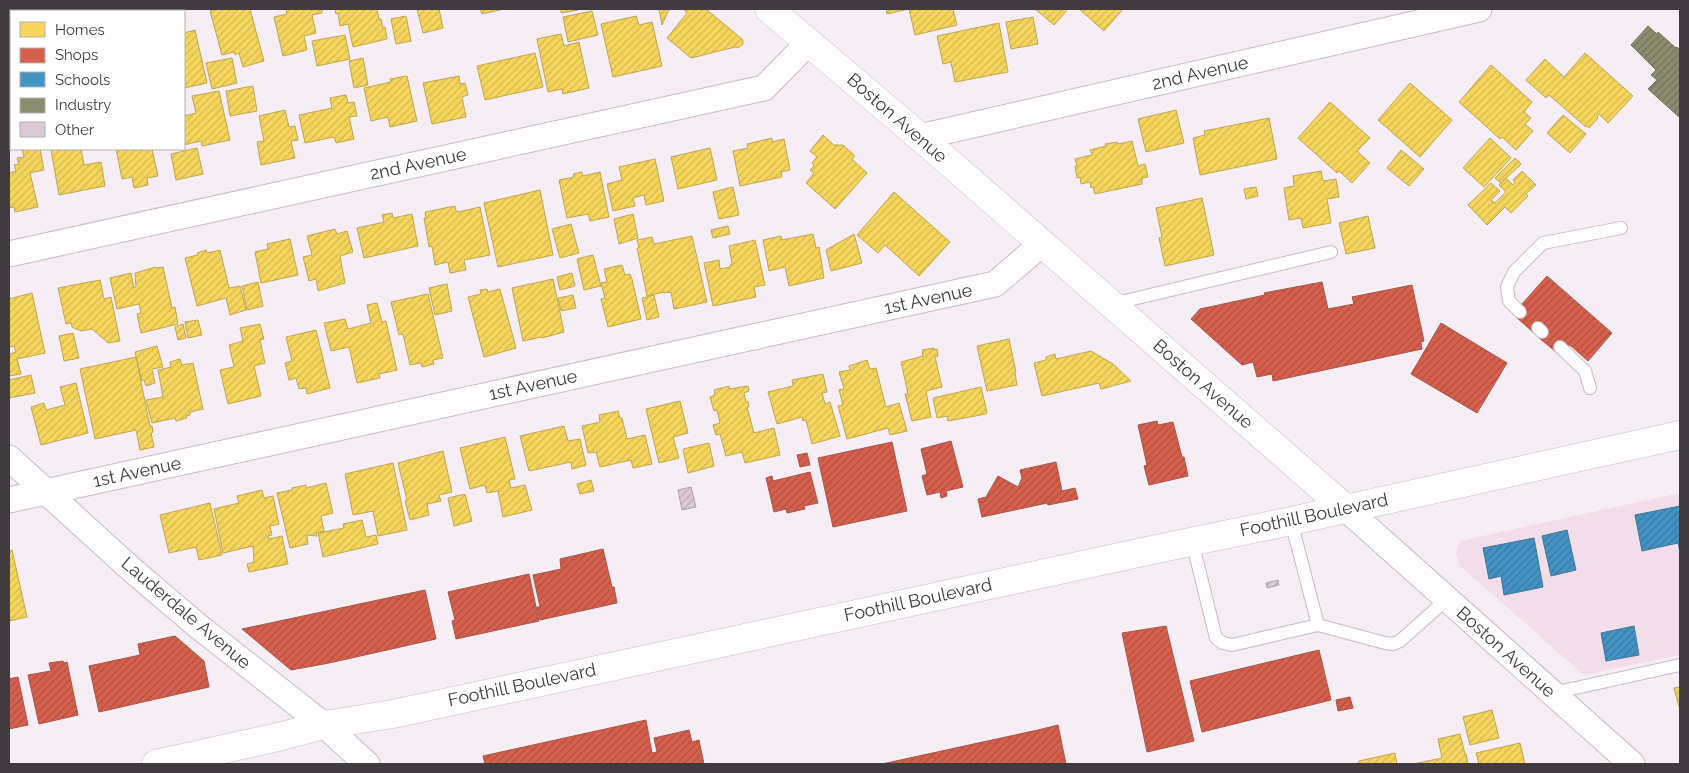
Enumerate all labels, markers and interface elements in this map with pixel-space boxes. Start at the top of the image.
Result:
legend [10,10,185,150]
text: Homes [55,21,105,39]
text: Shops [55,46,98,64]
street label: 2nd Avenue [1150,51,1251,94]
street label: Boston Avenue [843,68,952,167]
text: Schools [55,71,110,89]
text: Industry [55,96,111,114]
text: Other [55,121,95,139]
street label: 2nd Avenue [368,143,469,184]
street label: 1st Avenue [882,279,974,318]
street label: Boston Avenue [1149,334,1258,433]
street label: 1st Avenue [487,365,579,404]
street label: 1st Avenue [91,452,183,491]
street label: Foothill Boulevard [1238,489,1390,540]
street label: Lauderdale Avenue [117,552,256,673]
street label: Foothill Boulevard [842,574,994,625]
street label: Boston Avenue [1453,602,1560,702]
street label: Foothill Boulevard [446,659,598,710]

